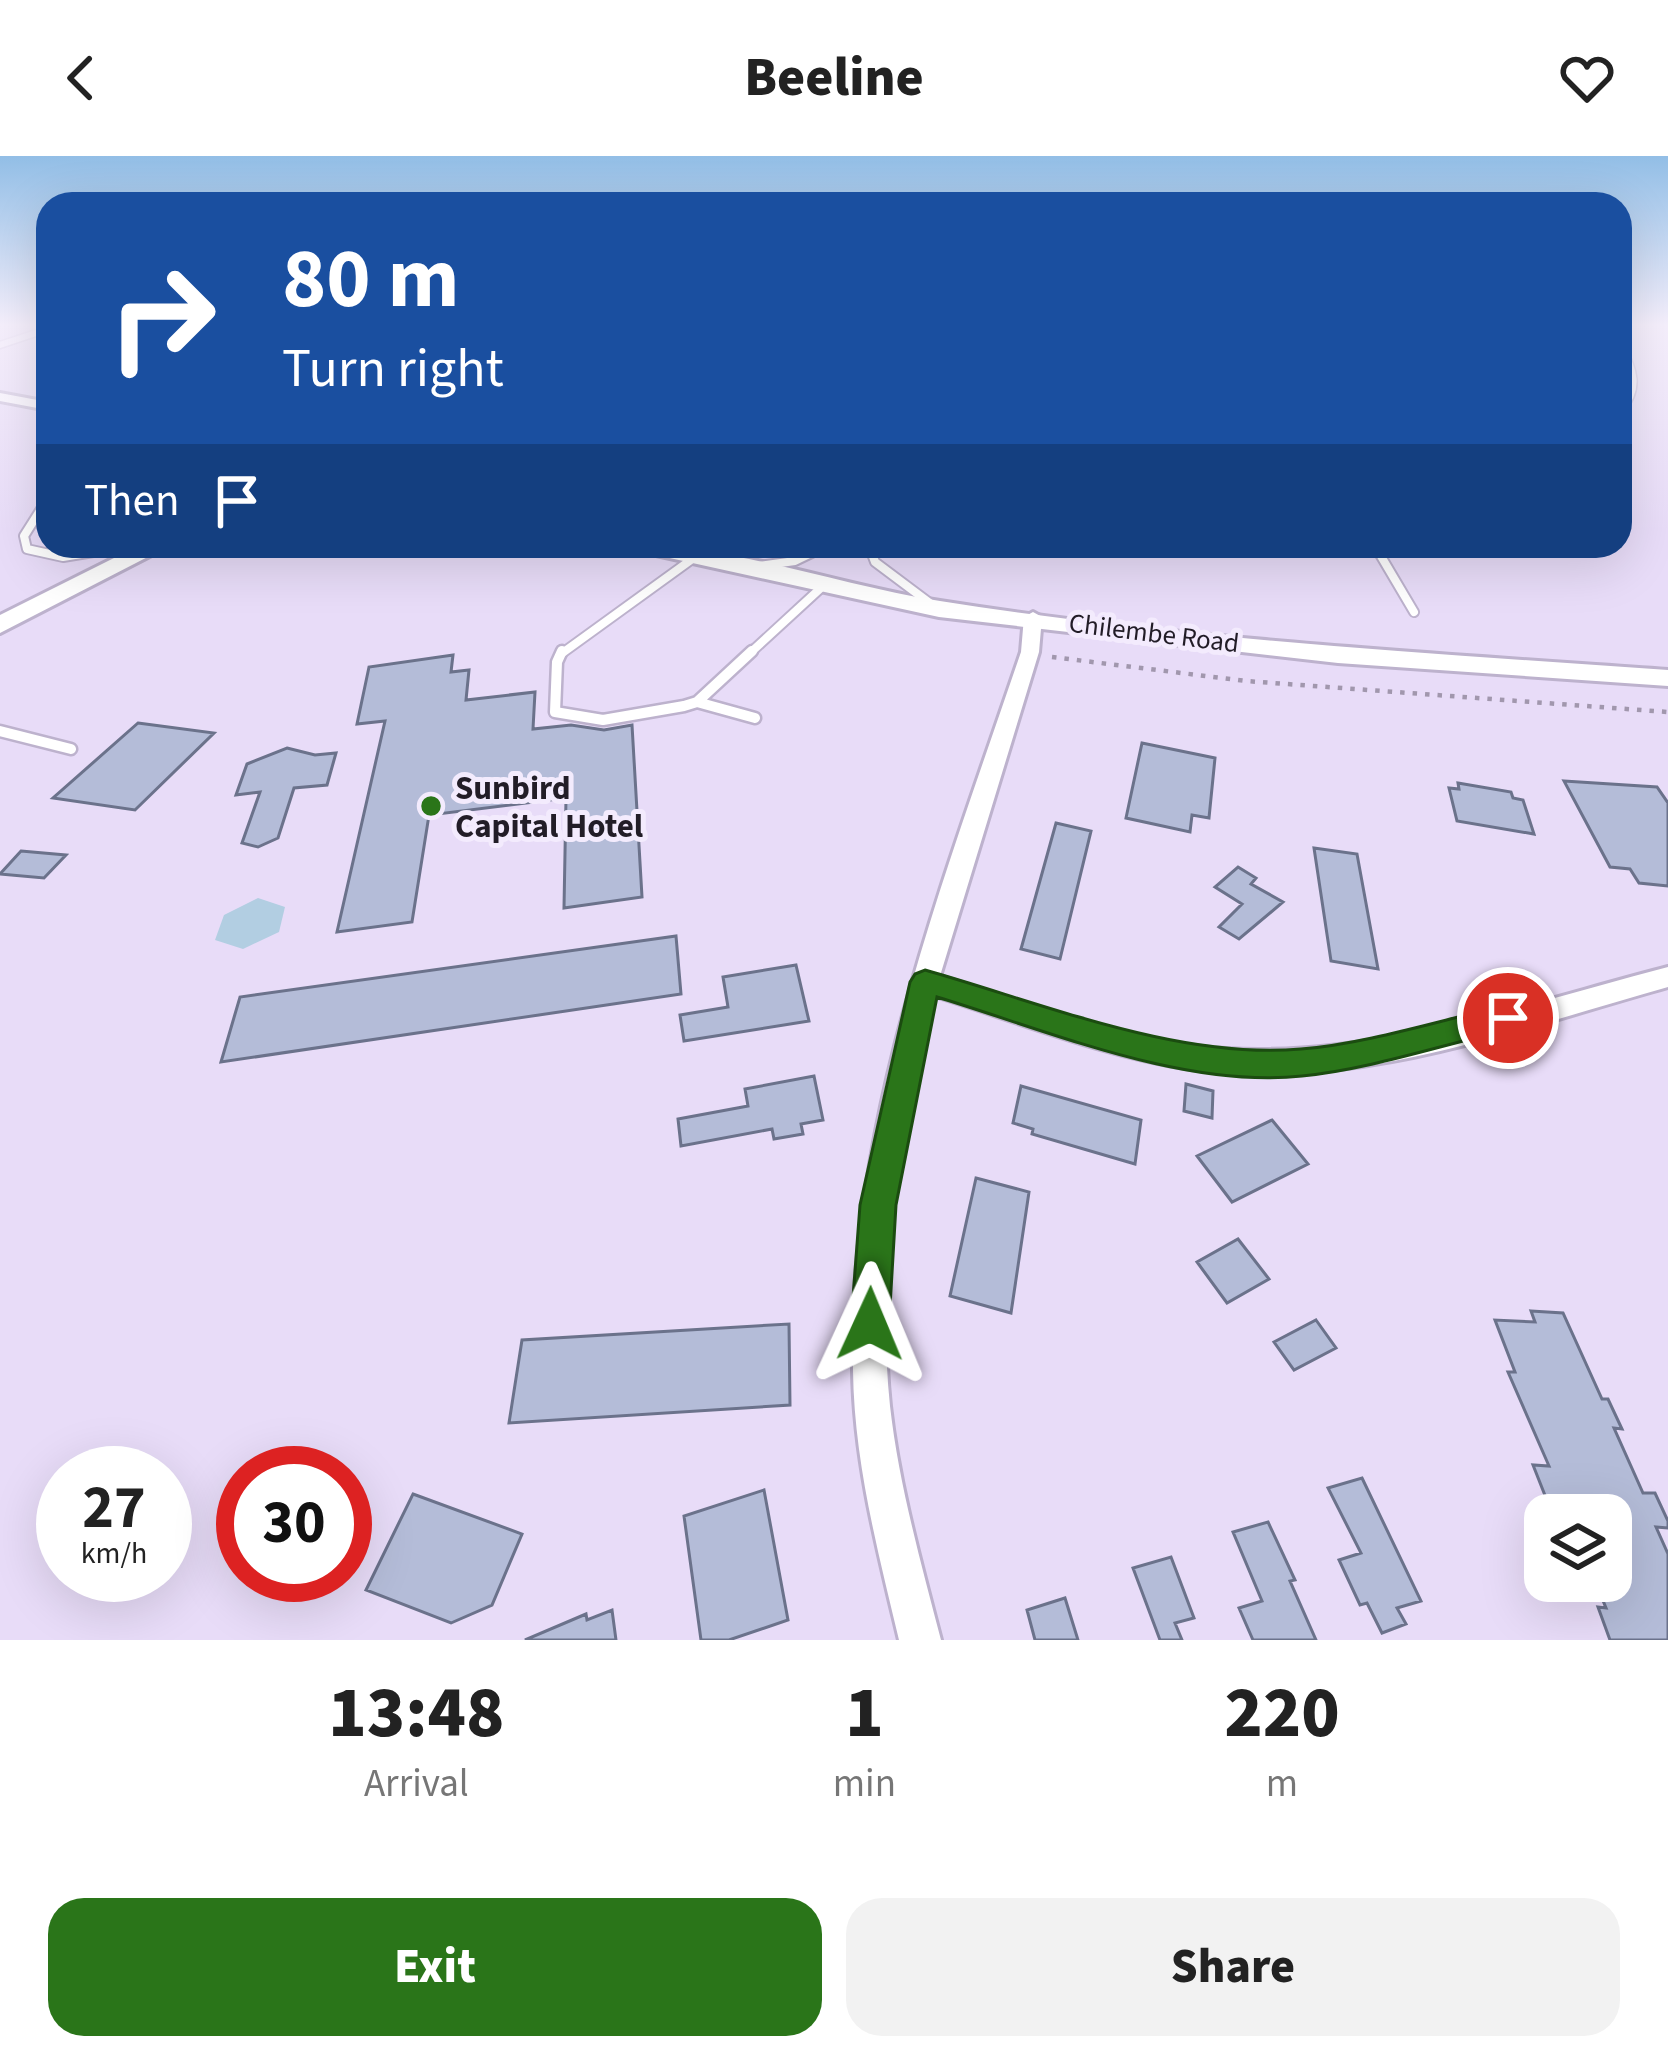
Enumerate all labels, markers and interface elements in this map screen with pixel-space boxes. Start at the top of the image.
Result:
text: Beeline [744,40,924,117]
icon: back [48,45,114,111]
icon: heart [1554,45,1620,111]
text: 80 m [282,220,460,340]
icon: right [84,240,240,396]
text: Turn right [282,331,504,408]
icon: arrive [204,468,270,534]
text: Then [84,469,180,533]
street label: Chilembe Road [1067,604,1241,663]
place label: Sunbird Capital Hotel [455,765,644,850]
marker: Sunbird Capital Hotel [418,793,444,819]
pin [1457,967,1559,1069]
icon: arrive [1475,985,1541,1051]
position arrow [807,1261,933,1387]
speed limit sign: 30 [216,1446,372,1602]
text: 27 [82,1466,146,1551]
map controls [1524,1494,1632,1602]
button: layers [1524,1494,1632,1602]
text: km/h [81,1532,147,1575]
text: 13:48 [328,1662,504,1765]
text: 1 [845,1662,884,1765]
text: 220 [1224,1662,1340,1765]
text: Arrival [364,1756,469,1812]
text: min [833,1756,896,1812]
text: m [1266,1756,1298,1812]
button: Exit [48,1898,822,2036]
button: Share [846,1898,1620,2036]

